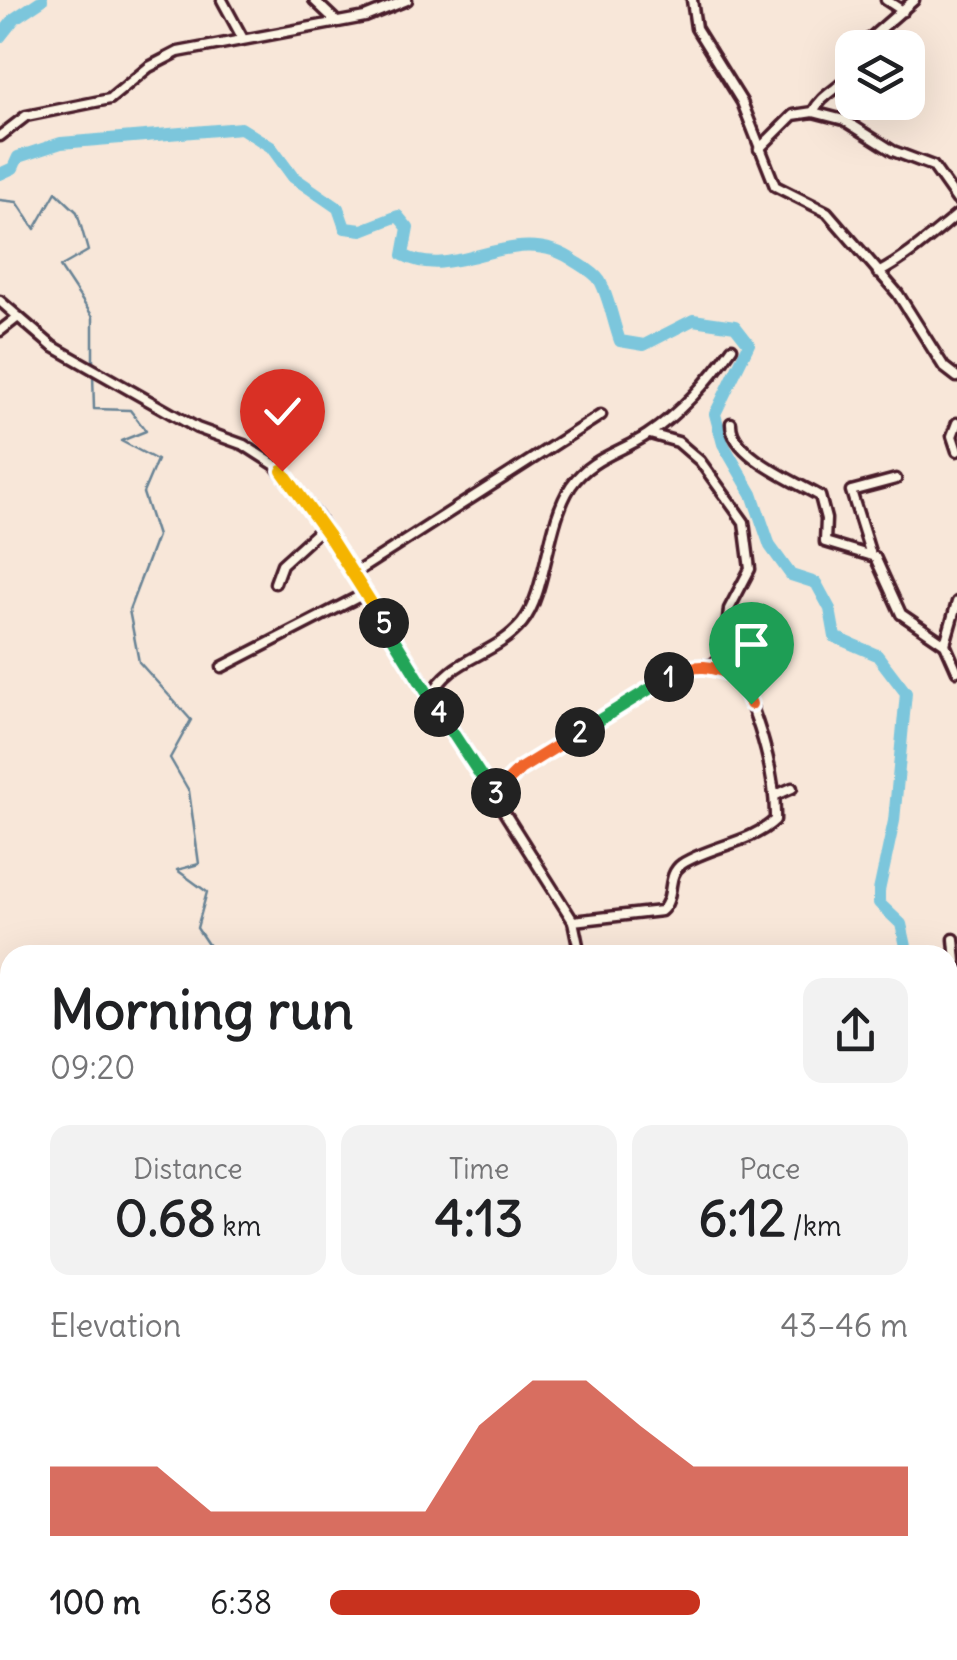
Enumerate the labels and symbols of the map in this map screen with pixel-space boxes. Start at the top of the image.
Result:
pin [240,369,325,472]
pin: 5 [359,598,409,648]
pin [709,602,794,705]
pin: 1 [644,652,694,702]
pin: 4 [414,687,464,737]
pin: 2 [555,707,605,757]
pin: 3 [471,768,521,818]

